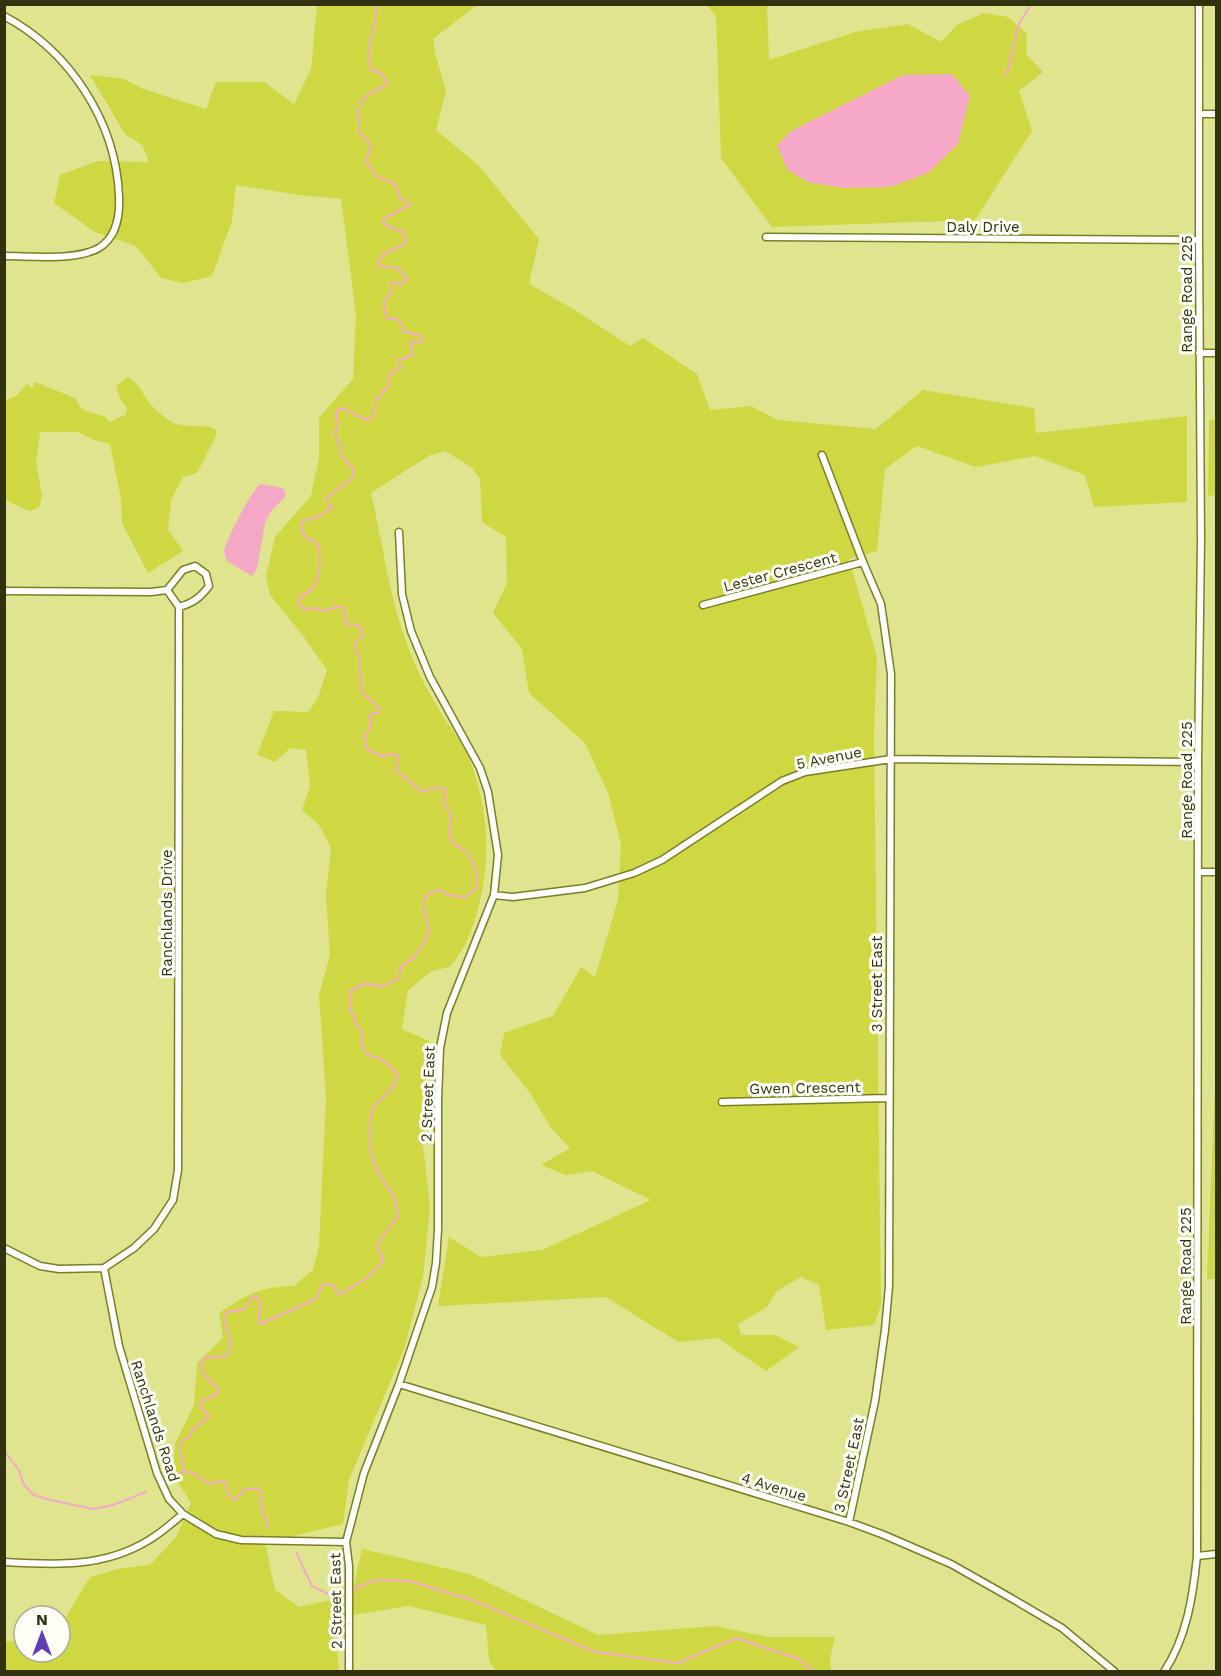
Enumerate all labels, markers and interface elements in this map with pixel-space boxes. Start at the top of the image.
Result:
street label: Daly Drive [946,218,1020,236]
street label: Range Road 225 [1178,235,1196,353]
street label: Lester Crescent [721,548,839,596]
street label: Range Road 225 [1178,721,1196,839]
street label: 5 Avenue [795,743,863,773]
street label: Ranchlands Drive [158,849,176,977]
street label: 3 Street East [868,935,886,1032]
street label: 2 Street East [417,1045,439,1142]
street label: Gwen Crescent [749,1078,862,1098]
street label: Range Road 225 [1177,1207,1195,1325]
street label: Ranchlands Road [127,1358,183,1484]
street label: 3 Street East [830,1415,868,1514]
street label: 4 Avenue [739,1469,809,1505]
street label: 2 Street East [326,1552,346,1649]
north arrow [12,1604,72,1664]
text: N [36,1610,48,1629]

